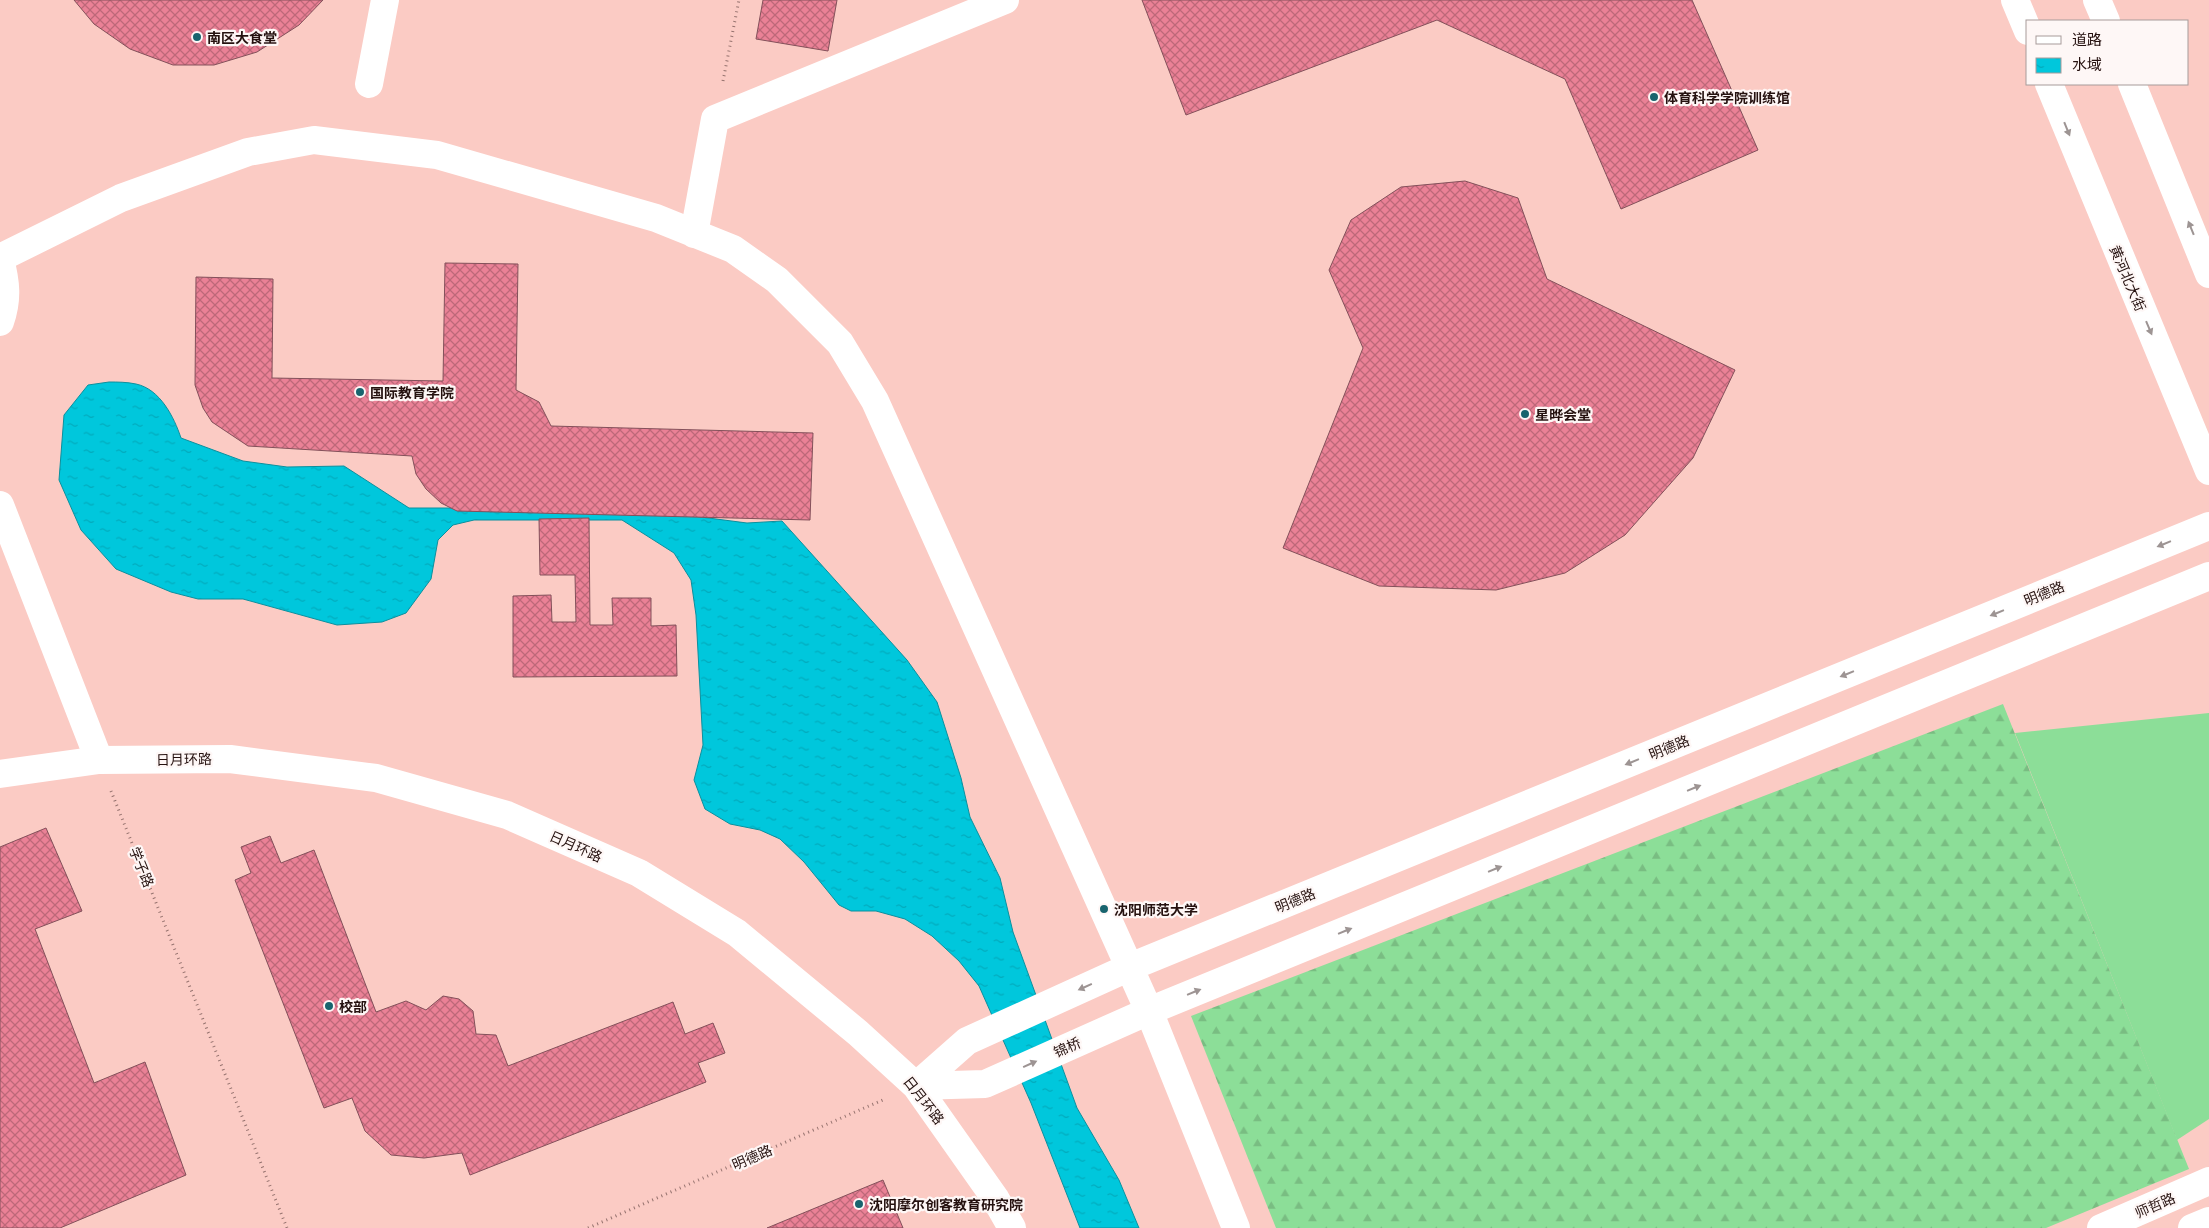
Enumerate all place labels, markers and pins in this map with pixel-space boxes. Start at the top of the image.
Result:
place label: 南区大食堂 [207,28,277,47]
marker: 南区大食堂 [191,31,203,43]
place label: 体育科学学院训练馆 [1664,88,1790,107]
marker: 体育科学学院训练馆 [1648,91,1660,103]
place label: 国际教育学院 [370,383,454,402]
marker: 国际教育学院 [354,386,366,398]
place label: 星晔会堂 [1535,405,1591,424]
marker: 星晔会堂 [1519,408,1531,420]
place label: 沈阳师范大学 [1114,900,1198,919]
marker: 沈阳师范大学 [1098,903,1110,915]
place label: 校部 [339,997,367,1016]
marker: 校部 [323,1000,335,1012]
place label: 沈阳摩尔创客教育研究院 [869,1195,1023,1214]
marker: 沈阳摩尔创客教育研究院 [853,1198,865,1210]

